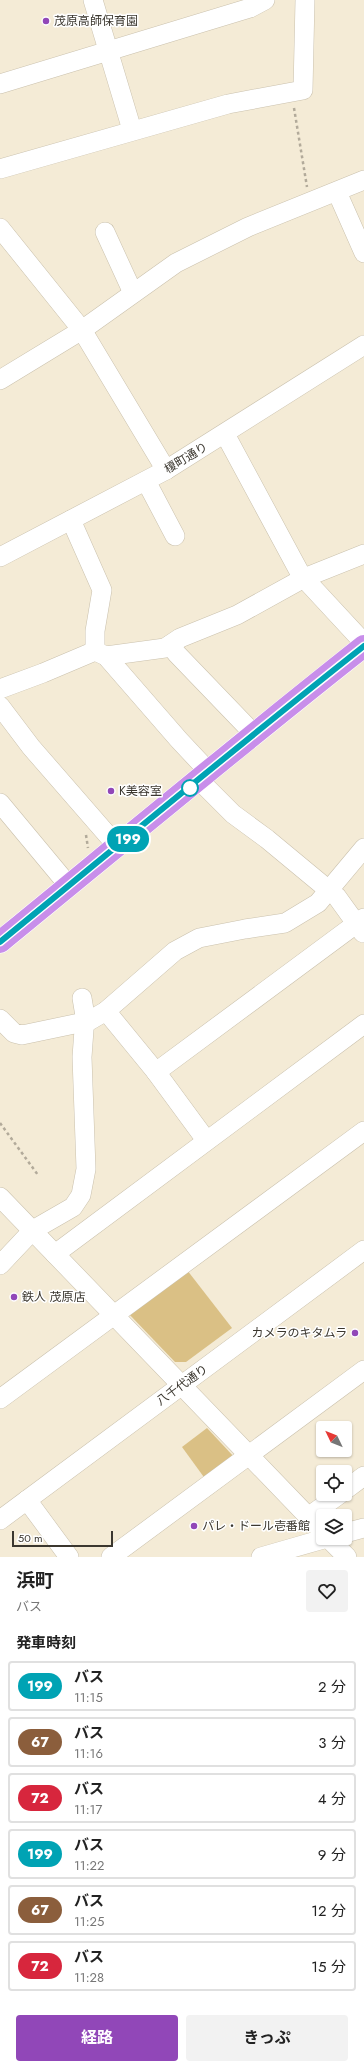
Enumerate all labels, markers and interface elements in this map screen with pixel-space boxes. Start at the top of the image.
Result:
place label: 茂原高師保育園 [54,12,138,30]
marker: 茂原高師保育園 [41,16,51,26]
street label: 榎町通り [161,438,211,478]
unlabelled marker [181,779,199,797]
place label: K美容室 [119,782,162,800]
marker: K美容室 [106,786,116,796]
line badge: 199 [105,826,151,852]
text: 199 [115,829,141,849]
place label: 鉄人 茂原店 [22,1288,86,1306]
marker: 鉄人 茂原店 [9,1292,19,1302]
place label: カメラのキタムラ [252,1324,347,1342]
marker: カメラのキタムラ [350,1328,360,1338]
street label: 八千代通り [152,1360,212,1410]
north arrow [316,1421,352,1457]
map controls [316,1421,352,1545]
button: locate [316,1465,352,1501]
button: layers [316,1509,352,1545]
place label: パレ・ドール壱番館 [202,1517,310,1535]
marker: パレ・ドール壱番館 [189,1521,199,1531]
scale bar [12,1529,113,1548]
text: 50 m [18,1530,43,1546]
text: 浜町 [16,1567,54,1594]
button: heart [306,1570,348,1612]
text: バス [16,1597,42,1616]
text: 発車時刻 [16,1632,76,1654]
text: バス [74,1666,104,1688]
text: 199 [27,1676,53,1696]
text: 2 分 [318,1676,346,1698]
text: 11:15 [74,1688,103,1707]
text: バス [74,1722,104,1744]
text: 67 [31,1732,49,1752]
text: 3 分 [318,1732,346,1754]
text: 11:16 [74,1744,103,1763]
text: バス [74,1778,104,1800]
text: 72 [31,1788,49,1808]
text: 4 分 [318,1788,346,1810]
text: 11:17 [74,1800,102,1819]
text: バス [74,1834,104,1856]
text: 199 [27,1844,53,1864]
text: 9 分 [318,1844,346,1866]
text: 11:22 [74,1856,104,1875]
text: バス [74,1890,104,1912]
text: 67 [31,1900,49,1920]
text: 12 分 [311,1900,346,1922]
text: 11:25 [74,1912,104,1931]
text: バス [74,1946,104,1968]
text: 72 [31,1956,49,1976]
text: 15 分 [311,1956,346,1978]
text: 11:28 [74,1968,104,1987]
button: 経路 [16,2015,178,2061]
button: きっぷ [186,2015,348,2061]

